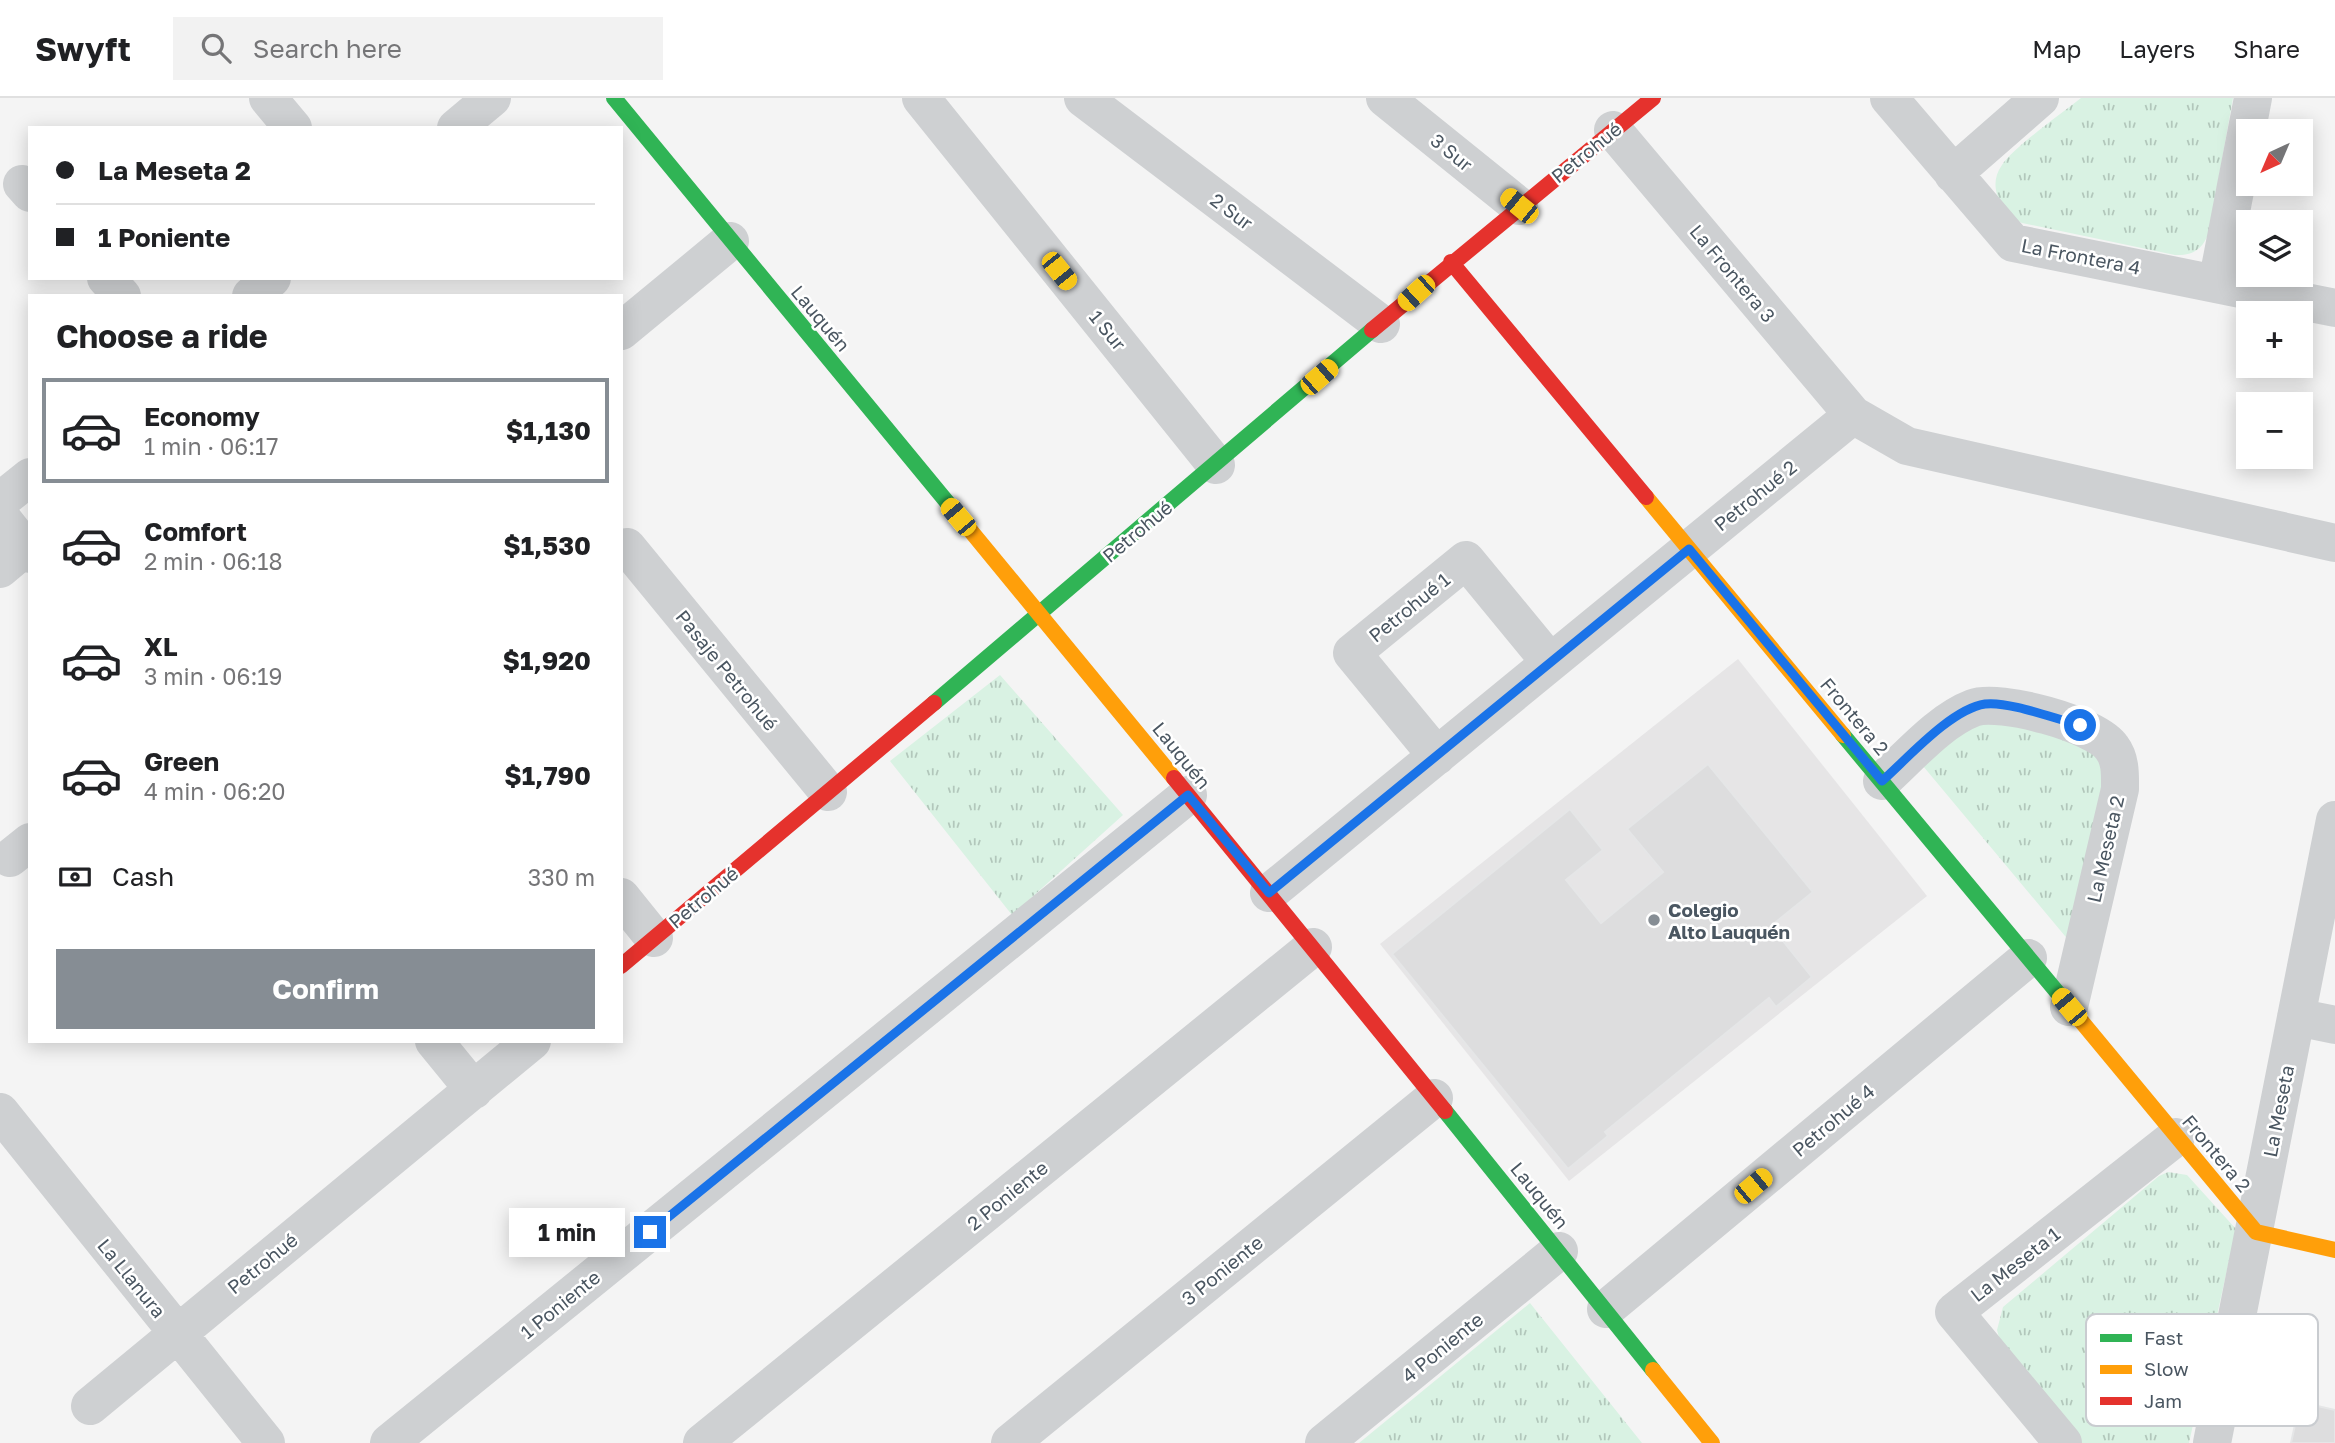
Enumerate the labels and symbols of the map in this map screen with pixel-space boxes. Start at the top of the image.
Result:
street label: Petrohué [1546,117,1626,187]
north arrow [2236,119,2314,196]
street label: 3 Sur [1427,128,1478,176]
car [1497,185,1542,227]
street label: 2 Sur [1206,188,1258,235]
street label: La Frontera 3 [1686,220,1780,326]
street label: La Frontera 4 [2019,233,2143,279]
car [1038,248,1081,294]
car [1394,271,1439,315]
street label: Lauquén [787,280,855,356]
street label: 1 Sur [1085,305,1131,355]
car [1297,355,1342,399]
street label: Petrohué 2 [1709,455,1801,535]
car [937,494,980,540]
street label: Petrohué [1098,495,1176,567]
street label: Petrohué 1 [1364,567,1454,647]
street label: Pasaje Petrohué [671,605,783,735]
street label: Frontera 2 [1816,673,1894,759]
route start [2064,709,2096,741]
street label: Lauquén [1148,717,1216,793]
street label: La Meseta 2 [2082,793,2128,905]
street label: Petrohué [664,861,742,933]
place label: Colegio Alto Lauquén [1668,898,1790,943]
marker: Colegio Alto Lauquén [1646,912,1662,928]
car [2048,984,2091,1030]
street label: La Meseta [2258,1063,2298,1159]
street label: Petrohué 4 [1787,1079,1879,1161]
street label: Frontera 2 [2178,1110,2256,1196]
street label: 2 Poniente [962,1155,1052,1235]
street label: Lauquén [1506,1157,1574,1233]
car [1731,1164,1776,1208]
callout: 1 min [510,1208,626,1256]
route end [634,1216,666,1248]
street label: La Meseta 1 [1966,1222,2064,1306]
street label: Petrohué [222,1228,302,1298]
street label: 3 Poniente [1177,1230,1267,1310]
street label: La Llanura [93,1234,171,1322]
street label: 1 Poniente [516,1265,604,1343]
street label: 4 Poniente [1397,1307,1487,1387]
legend [2086,1314,2318,1426]
text: Fast [2144,1326,2183,1349]
text: Slow [2144,1357,2189,1380]
text: Jam [2144,1389,2182,1412]

